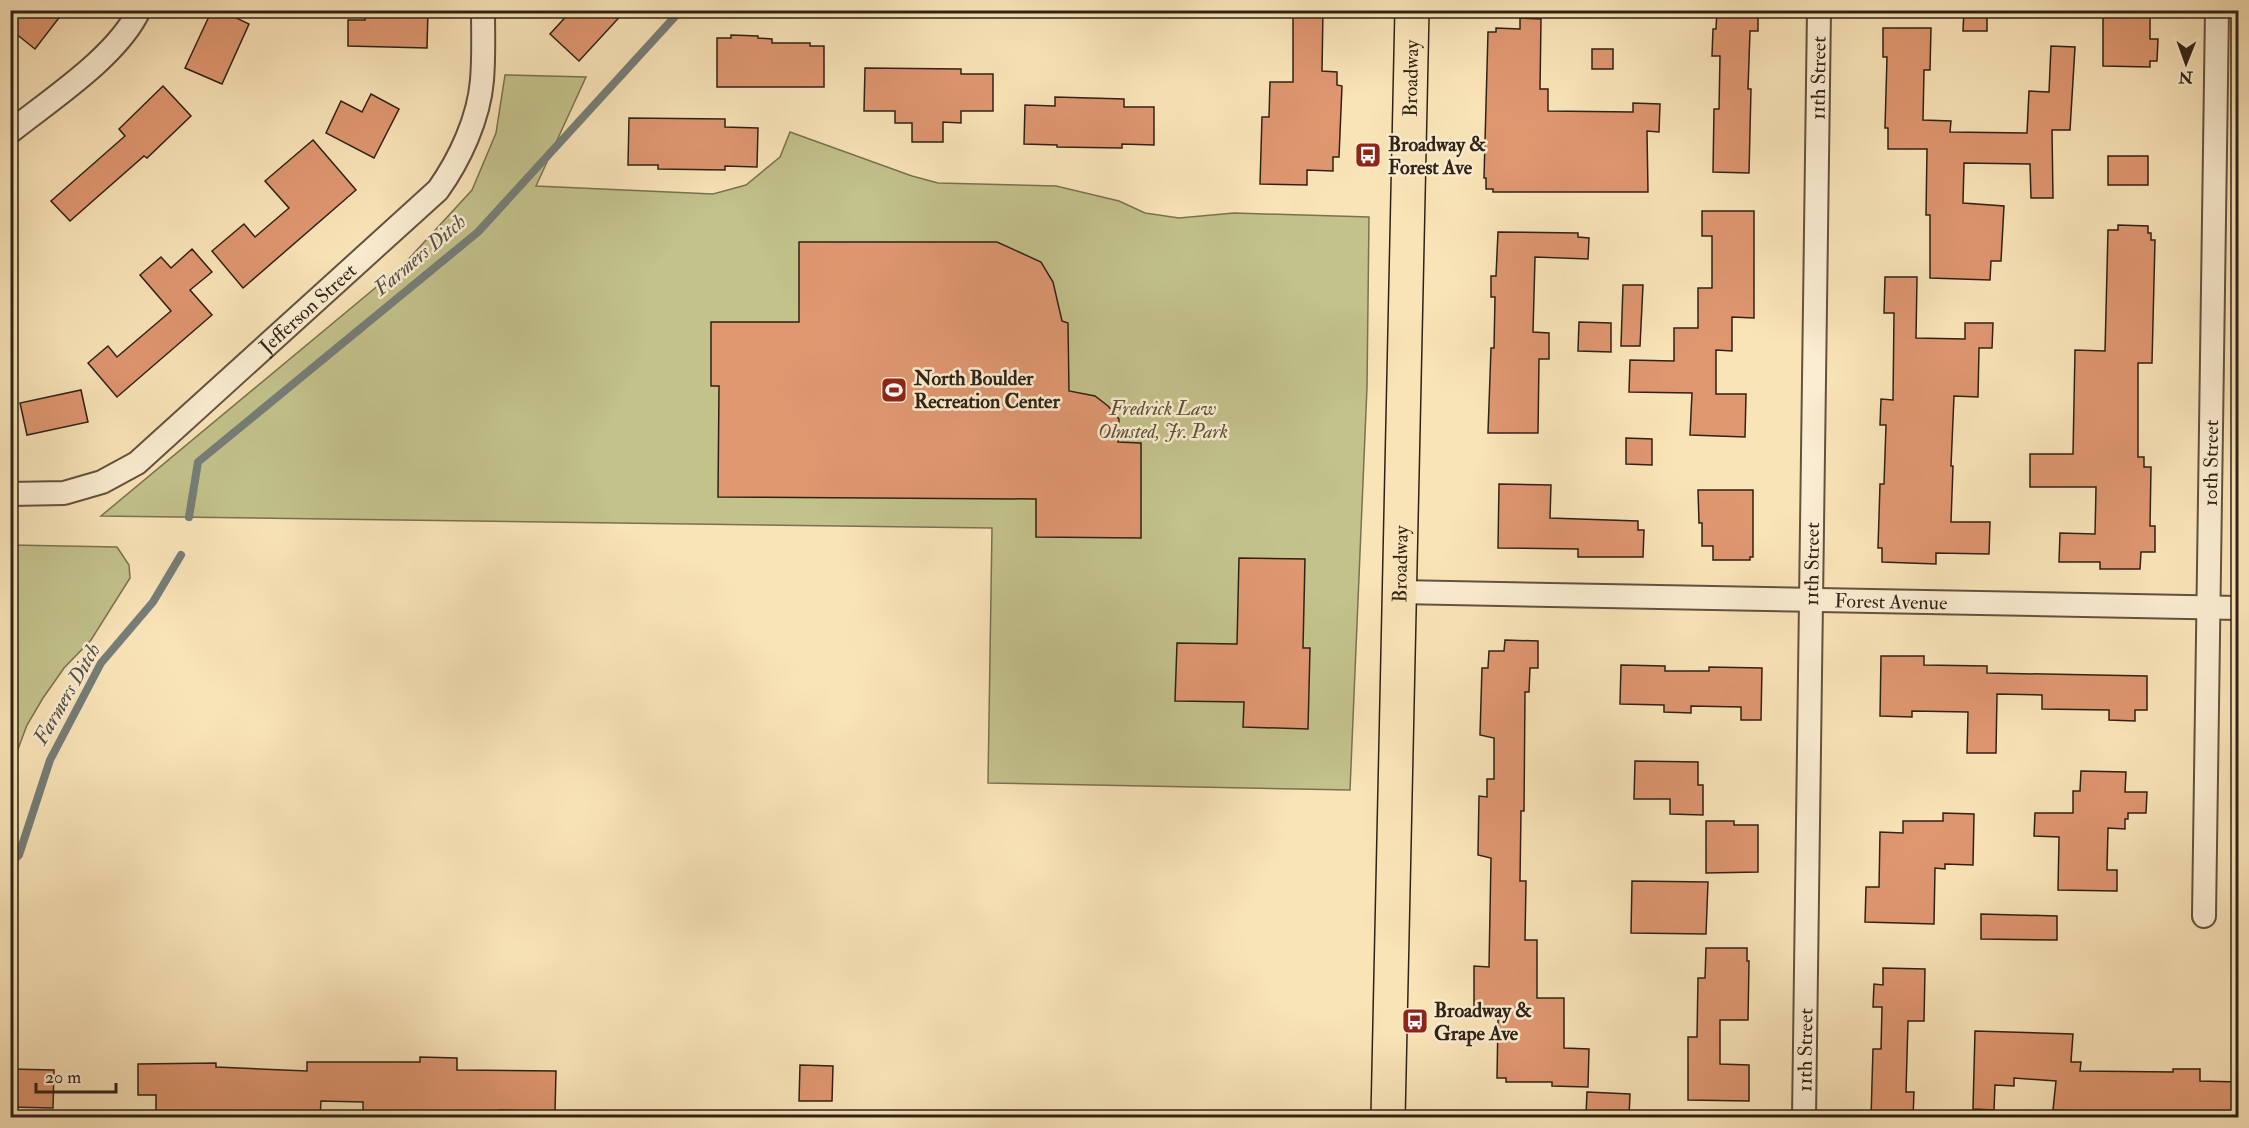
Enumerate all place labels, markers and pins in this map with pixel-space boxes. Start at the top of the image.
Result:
place label: Broadway & Forest Ave [1388,132,1486,180]
bus stop icon: Broadway & Forest Ave [1353,140,1383,170]
place label: North Boulder Recreation Center [913,366,1060,414]
sports icon: North Boulder Recreation Center [879,375,909,405]
place label: Broadway & Grape Ave [1434,998,1532,1047]
bus stop icon: Broadway & Grape Ave [1400,1006,1430,1036]

